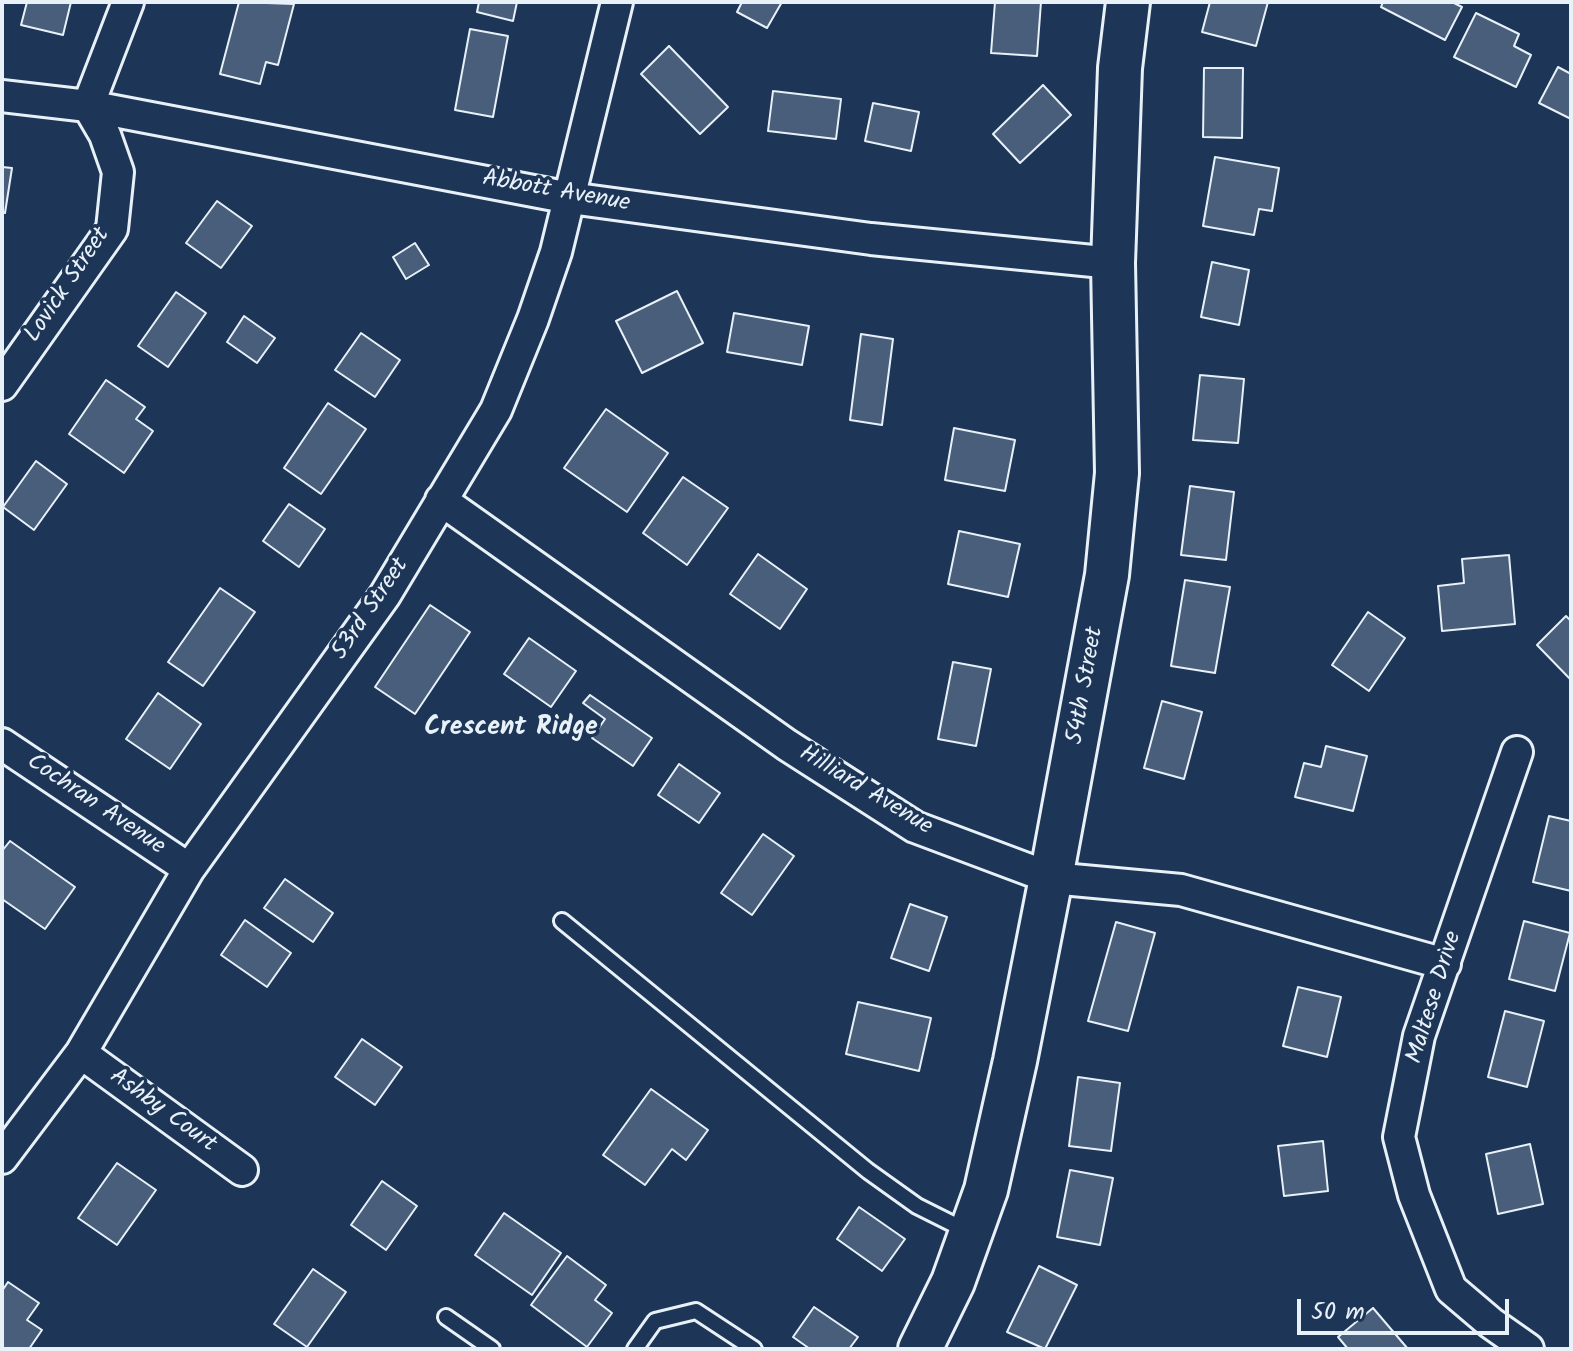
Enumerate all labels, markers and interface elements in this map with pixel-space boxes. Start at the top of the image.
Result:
street label: Abbott Avenue [480,166,632,220]
street label: Lovick Street [20,223,118,349]
street label: 53rd Street [327,553,417,667]
street label: 54th Street [1063,625,1111,747]
district label: Crescent Ridge [424,714,598,746]
street label: Hilliard Avenue [793,741,937,843]
street label: Cochran Avenue [20,749,170,863]
street label: Maltese Drive [1402,928,1470,1068]
street label: Ashby Court [103,1064,221,1160]
scale bar [1301,1283,1513,1333]
text: 50 m [1311,1293,1365,1332]

